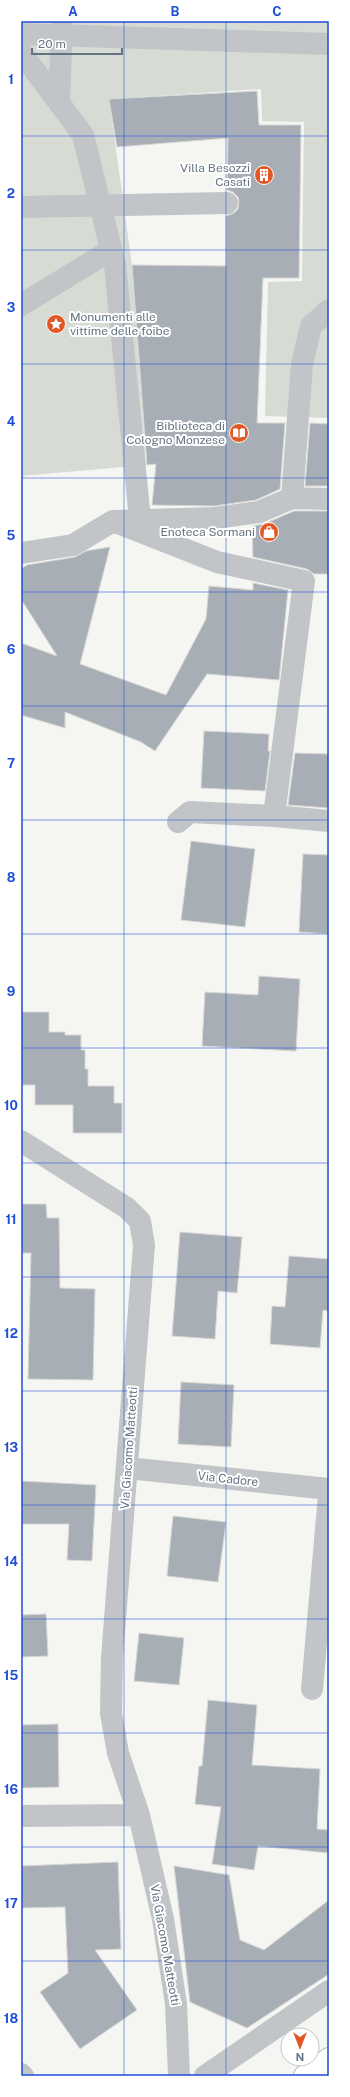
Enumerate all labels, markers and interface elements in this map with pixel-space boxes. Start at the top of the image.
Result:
text: A [68,4,78,19]
text: B [171,4,180,19]
text: C [272,4,282,19]
scale bar [32,30,122,56]
text: 20 m [38,37,66,51]
text: 1 [8,72,14,87]
place label: Villa Besozzi Casati [180,161,250,189]
building icon: Villa Besozzi Casati [253,164,275,186]
text: 2 [7,186,15,201]
text: 3 [7,300,16,315]
place label: Monumenti alle vittime delle foibe [70,310,170,338]
place icon: Monumenti alle vittime delle foibe [45,313,67,335]
text: 4 [7,414,16,429]
place label: Biblioteca di Cologno Monzese [126,419,225,447]
library icon: Biblioteca di Cologno Monzese [228,422,250,444]
shop icon: Enoteca Sormani [258,521,280,543]
place label: Enoteca Sormani [161,525,255,539]
text: 5 [7,528,16,543]
text: 6 [7,642,16,657]
text: 7 [7,756,15,771]
text: 8 [7,870,16,885]
text: 9 [7,984,15,999]
text: 10 [4,1098,18,1113]
text: 11 [5,1212,17,1227]
text: 12 [4,1326,18,1341]
street label: Via Giacomo Matteotti [118,1386,140,1510]
text: 13 [4,1440,18,1455]
street label: Via Cadore [197,1469,259,1489]
text: 14 [4,1554,19,1569]
text: 15 [4,1668,18,1683]
text: 16 [4,1782,18,1797]
street label: Via Giacomo Matteotti [147,1883,183,2007]
text: 17 [4,1896,18,1911]
text: 18 [4,2011,18,2026]
north arrow [280,2027,320,2067]
text: N [296,2051,304,2063]

